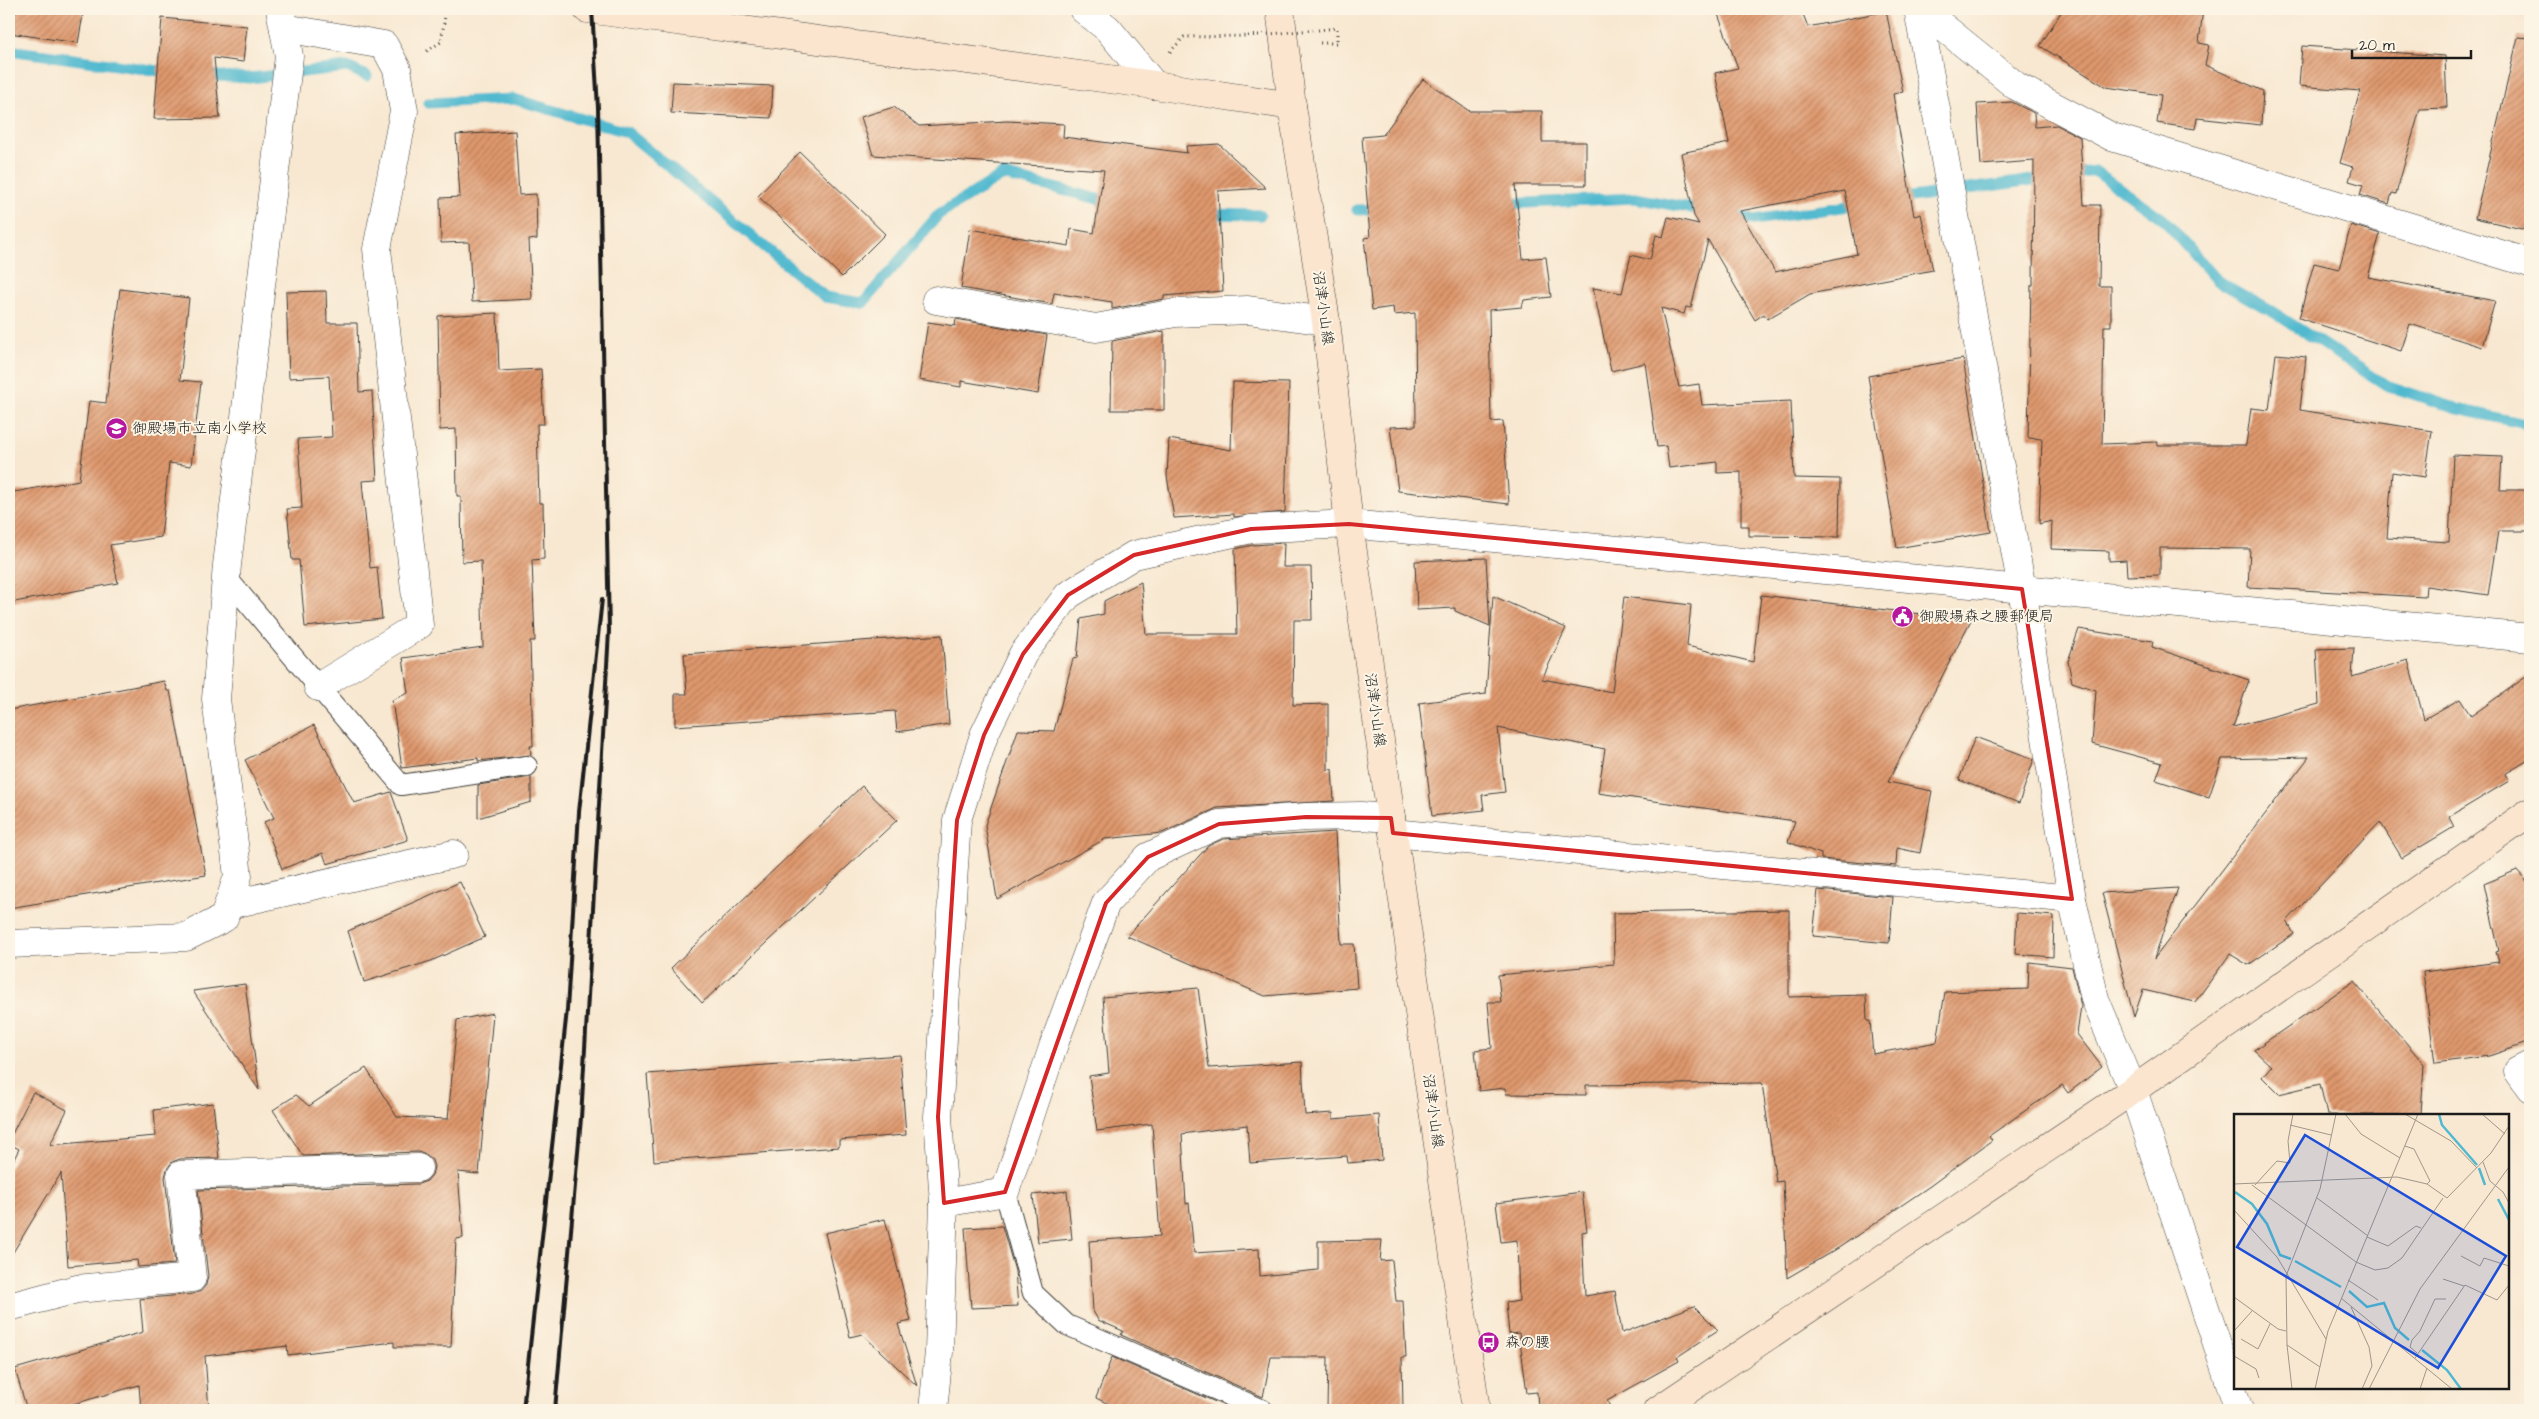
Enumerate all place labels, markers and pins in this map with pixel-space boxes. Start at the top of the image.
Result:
school or university icon: 御殿場市立南小学校 [104,416,128,440]
place label: 御殿場市立南小学校 [132,418,267,439]
public building icon: 御殿場森之腰郵便局 [1891,604,1915,628]
place label: 御殿場森之腰郵便局 [1919,606,2054,627]
bus stop icon: 森の腰 [1477,1330,1501,1354]
place label: 森の腰 [1505,1332,1550,1353]

